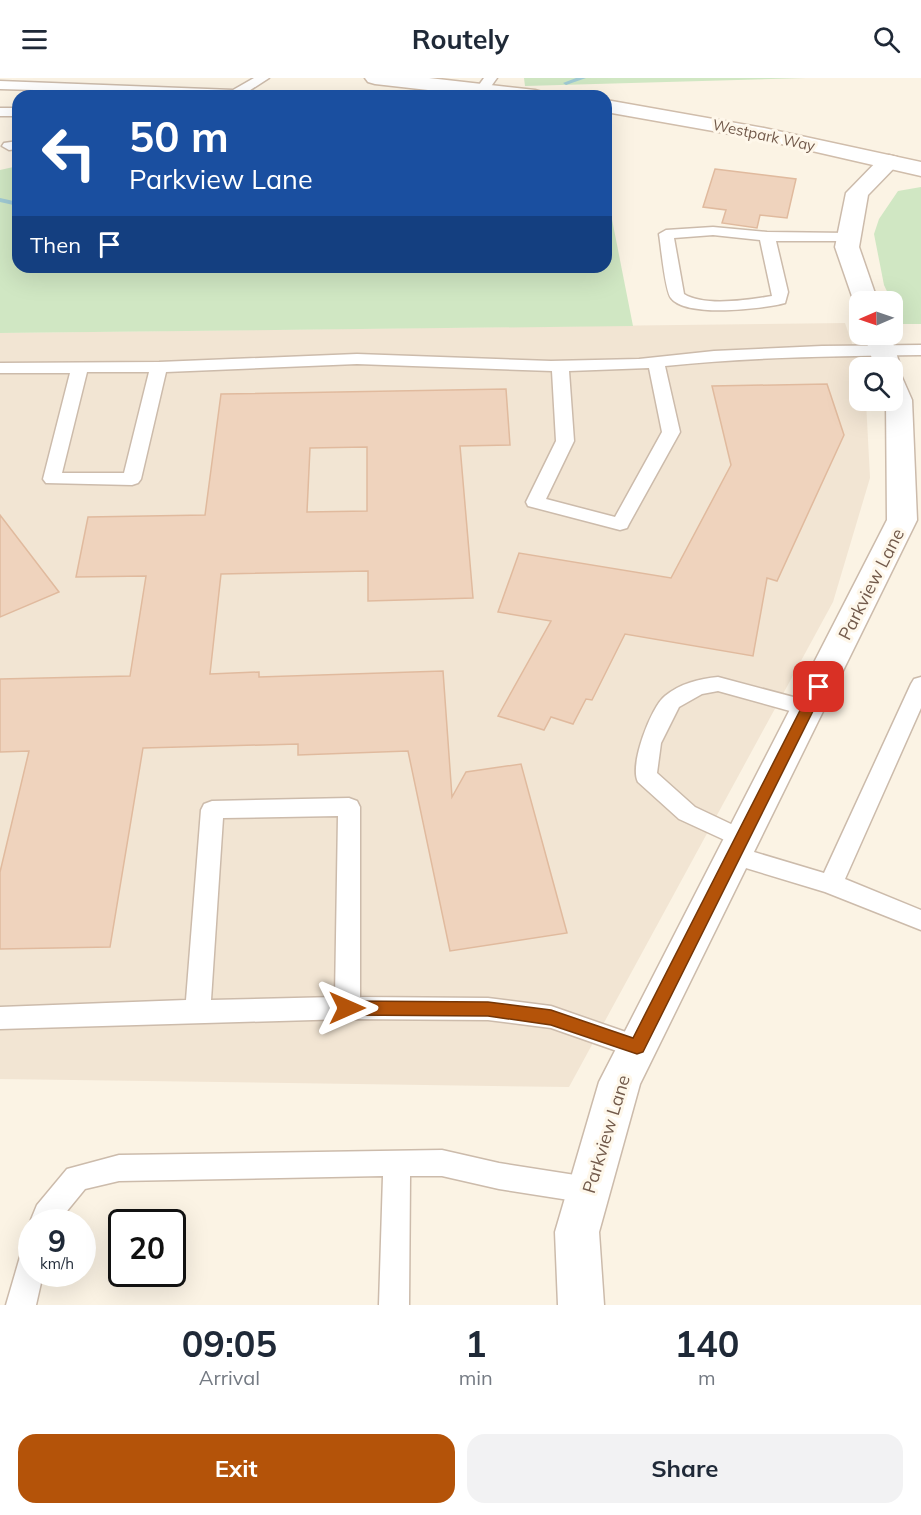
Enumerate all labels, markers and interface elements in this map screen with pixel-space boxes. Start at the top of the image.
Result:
text: Routely [412,22,509,56]
icon: menu [18,23,51,56]
icon: search [870,23,903,56]
text: 50 m [129,110,229,163]
icon: left [30,114,108,192]
street label: Westpark Way [711,115,817,155]
text: Parkview Lane [129,162,313,196]
icon: arrive [93,228,126,261]
text: Then [30,231,81,259]
north arrow [849,291,903,345]
map controls [849,291,903,411]
button: search [849,357,903,411]
street label: Parkview Lane [833,524,909,644]
pin [793,661,844,712]
icon: arrive [802,670,835,703]
position arrow [315,976,379,1040]
street label: Parkview Lane [577,1072,635,1196]
speed limit sign: 20 [108,1209,186,1287]
text: 9 [48,1222,66,1260]
text: km/h [40,1254,74,1273]
text: 09:05 [182,1321,277,1366]
text: 1 [465,1321,487,1366]
text: 140 [674,1321,739,1366]
text: Arrival [199,1365,260,1390]
text: min [459,1365,493,1390]
text: m [698,1365,716,1390]
button: Exit [18,1434,455,1503]
button: Share [467,1434,903,1503]

